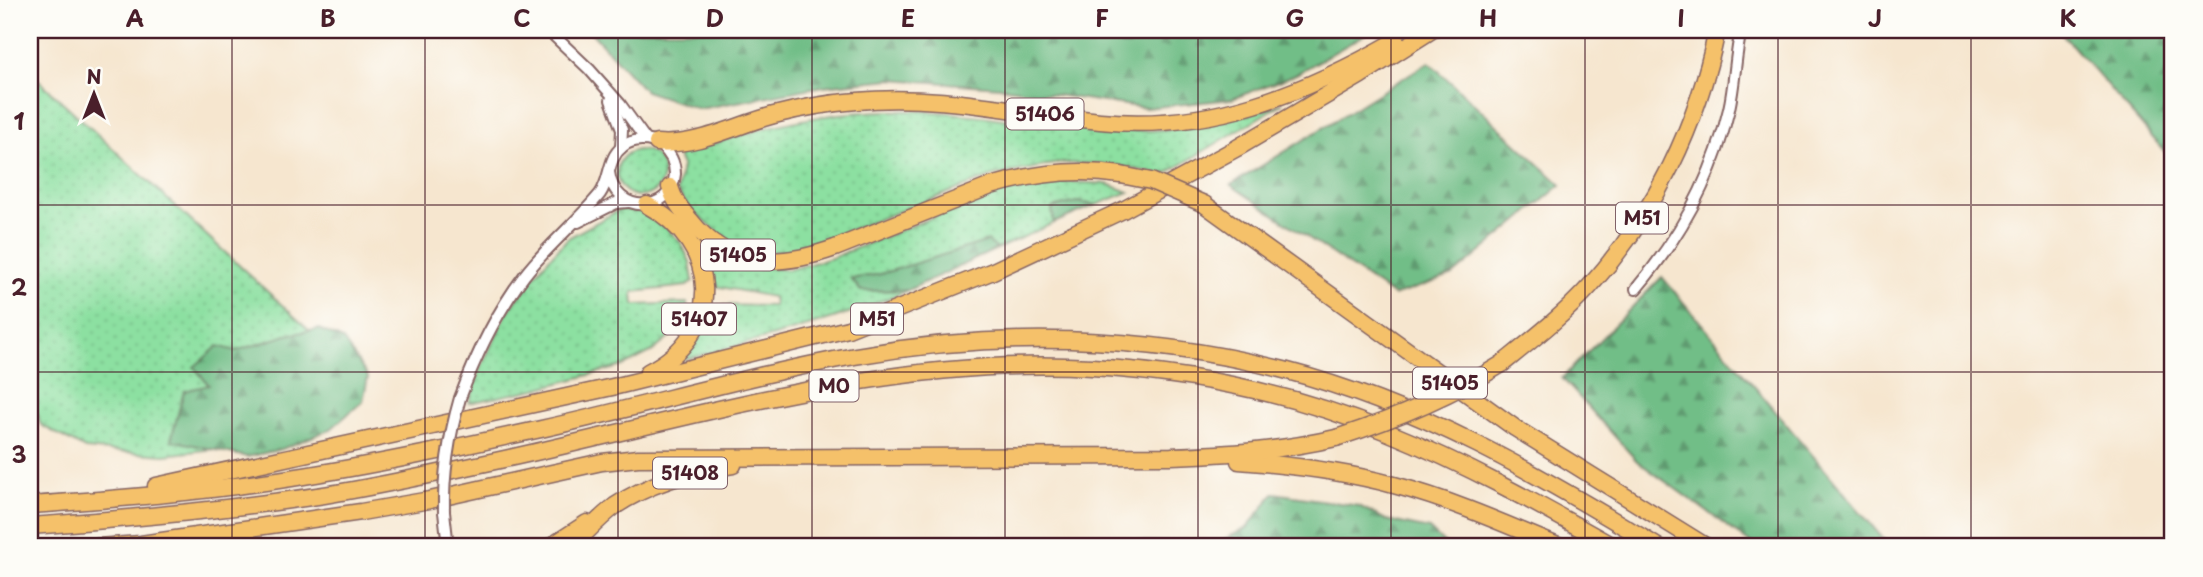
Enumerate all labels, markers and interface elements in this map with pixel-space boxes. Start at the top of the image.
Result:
text: A [126,0,144,35]
text: B [320,0,336,35]
text: C [513,0,531,35]
text: D [706,0,724,35]
text: E [901,0,915,35]
text: F [1095,0,1109,35]
text: G [1286,0,1304,35]
text: H [1479,0,1497,35]
text: I [1677,0,1685,35]
text: J [1868,0,1882,35]
text: K [2060,0,2077,35]
north arrow [60,60,130,130]
text: N [86,62,102,90]
road number: 51406 [1006,98,1084,130]
text: 1 [14,103,25,138]
road number: M51 [1616,202,1668,233]
road number: 51405 [701,240,775,270]
text: 2 [11,269,27,304]
road number: 51407 [662,304,736,334]
road number: M51 [851,304,903,334]
road number: 51405 [1413,368,1487,398]
road number: M0 [810,370,858,402]
text: 3 [11,436,27,471]
road number: 51408 [653,458,727,488]

